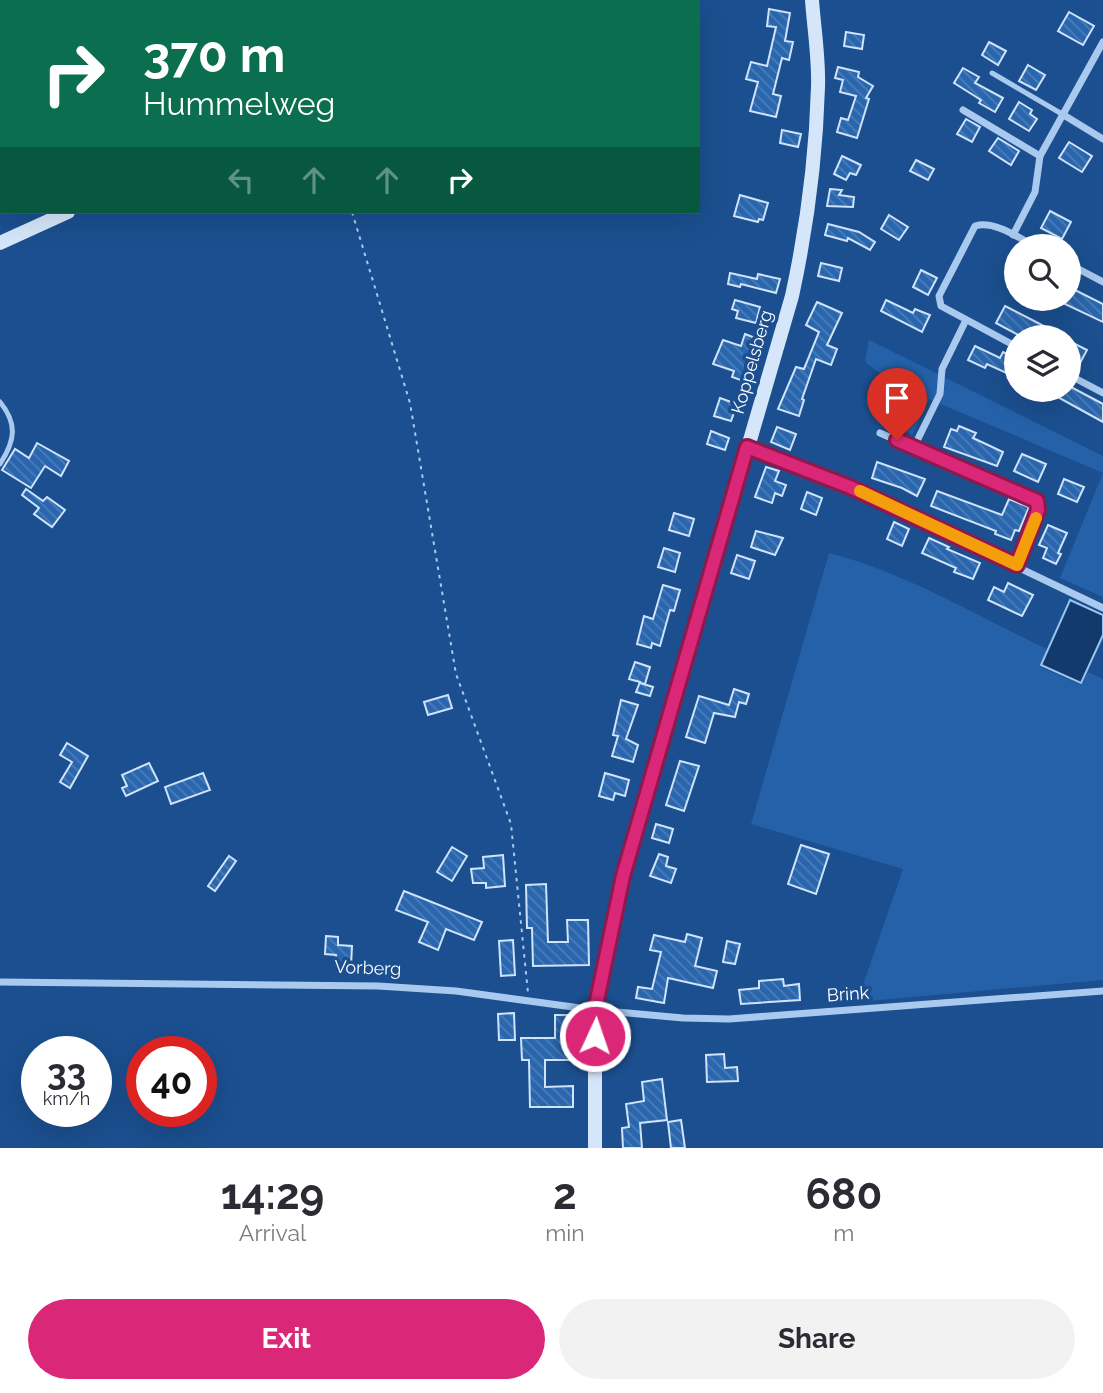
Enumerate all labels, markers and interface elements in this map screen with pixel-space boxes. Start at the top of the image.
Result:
text: 370 m [143,26,285,83]
icon: right [28,28,119,119]
text: Hummelweg [143,85,335,122]
icon: left [222,161,260,199]
icon: ahead [295,161,333,199]
icon: ahead [368,161,406,199]
icon: right [441,161,479,199]
map controls [1004,234,1081,402]
button: search [1004,234,1081,311]
street label: Koppelsberg [727,308,776,416]
button: layers [1004,325,1081,402]
pin [867,368,927,440]
icon: arrive [878,379,916,417]
street label: Vorberg [334,956,402,979]
street label: Brink [826,982,870,1005]
position arrow [558,999,632,1073]
speed limit sign: 40 [126,1036,217,1127]
text: 33 [47,1052,86,1093]
text: km/h [43,1088,90,1109]
text: 14:29 [221,1170,324,1219]
text: 2 [553,1170,577,1219]
text: 680 [806,1170,882,1219]
text: Arrival [239,1219,306,1246]
text: min [545,1219,585,1246]
text: m [833,1219,854,1246]
button: Exit [28,1299,545,1379]
button: Share [559,1299,1075,1379]

